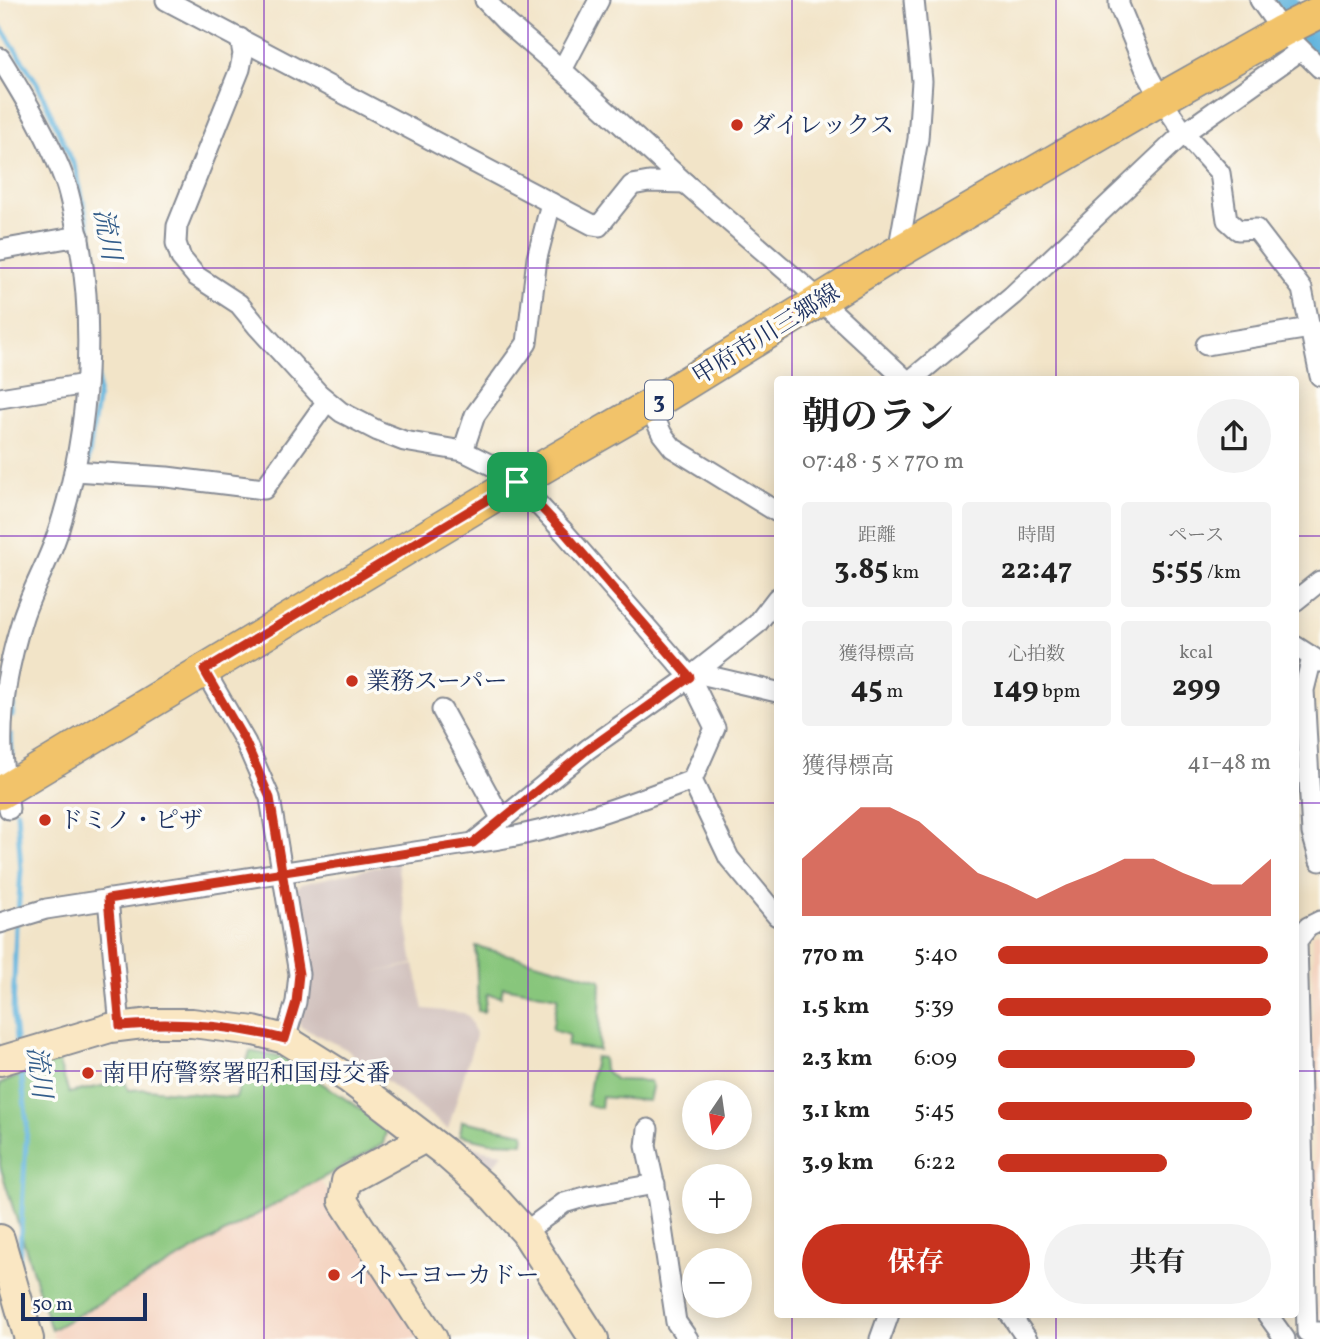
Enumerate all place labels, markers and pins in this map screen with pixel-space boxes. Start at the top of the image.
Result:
place label: ダイレックス [751,110,894,144]
marker: ダイレックス [729,117,745,133]
pin [487,452,547,512]
place label: 業務スーパー [366,666,508,700]
marker: 業務スーパー [344,673,360,689]
place label: ドミノ・ピザ [59,805,203,839]
marker: ドミノ・ピザ [37,812,53,828]
place label: 南甲府警察署昭和国母交番 [102,1058,390,1092]
marker: 南甲府警察署昭和国母交番 [80,1065,96,1081]
place label: イトーヨーカドー [348,1260,540,1294]
marker: イトーヨーカドー [326,1267,342,1283]

